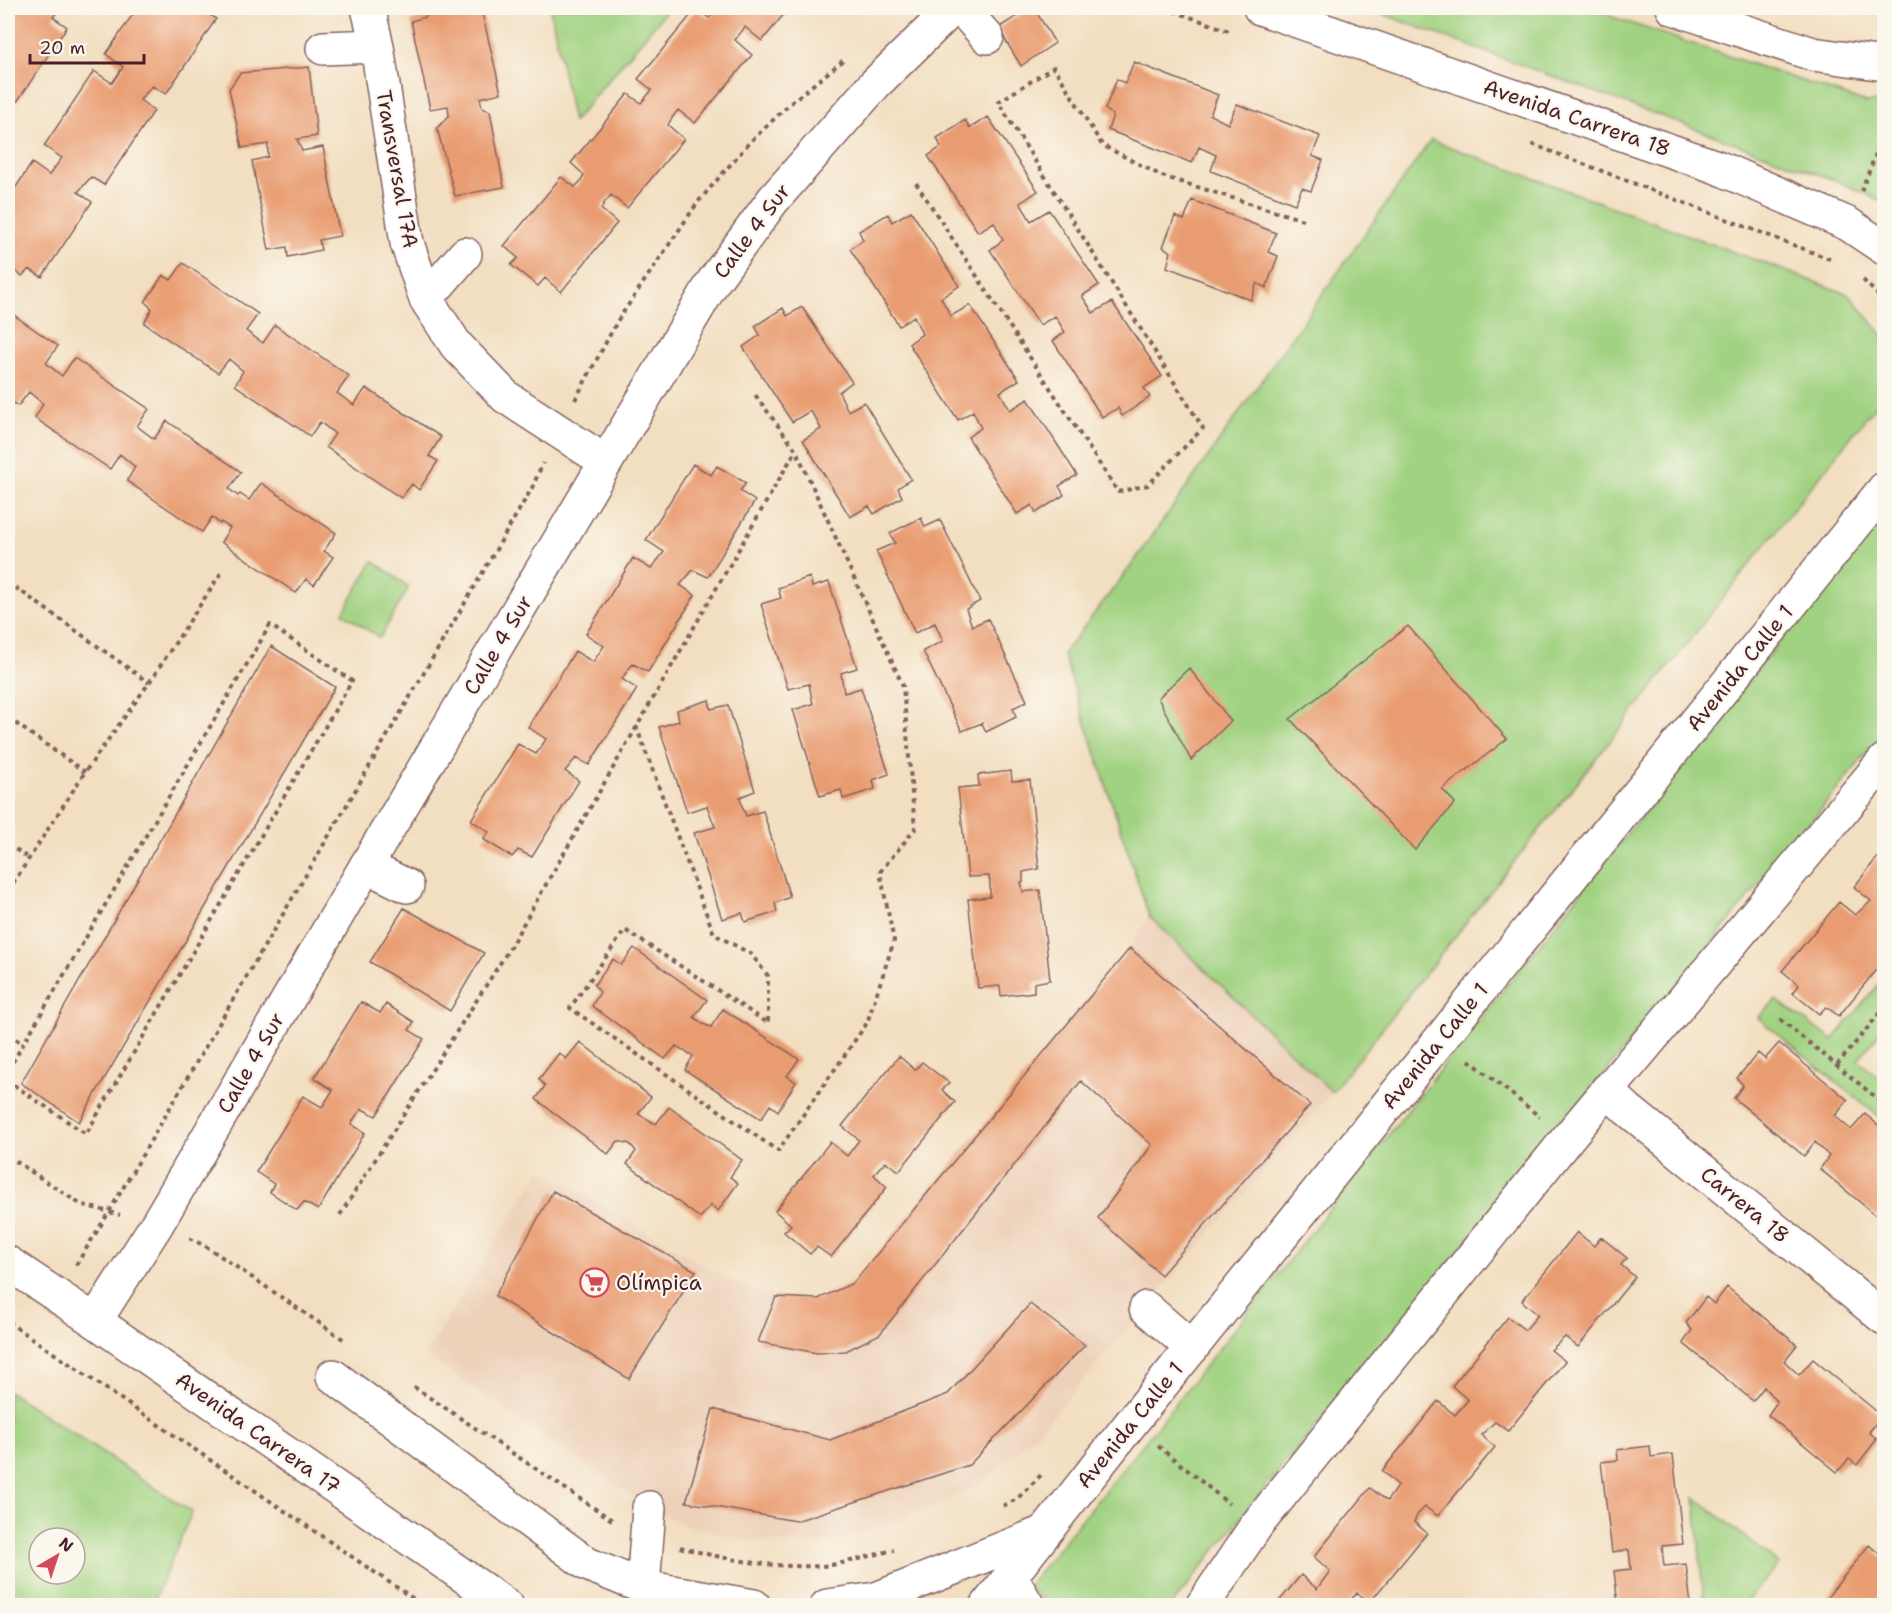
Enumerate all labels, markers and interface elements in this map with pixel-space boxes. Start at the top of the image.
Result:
scale bar [30,27,144,65]
text: 20 m [39,36,85,60]
street label: Avenida Carrera 18 [1480,73,1674,163]
street label: Transversal 17A [369,88,425,250]
street label: Calle 4 Sur [707,178,797,284]
street label: Calle 4 Sur [457,590,539,700]
street label: Avenida Calle 1 [1680,599,1800,737]
street label: Avenida Calle 1 [1375,977,1495,1115]
street label: Calle 4 Sur [211,1007,291,1119]
street label: Carrera 18 [1695,1161,1795,1249]
supermarket icon: Olímpica [579,1267,611,1299]
place label: Olímpica [616,1269,702,1297]
street label: Avenida Calle 1 [1070,1356,1190,1494]
street label: Avenida Carrera 17 [170,1365,346,1501]
north arrow [27,1526,87,1586]
text: N [55,1533,78,1557]

